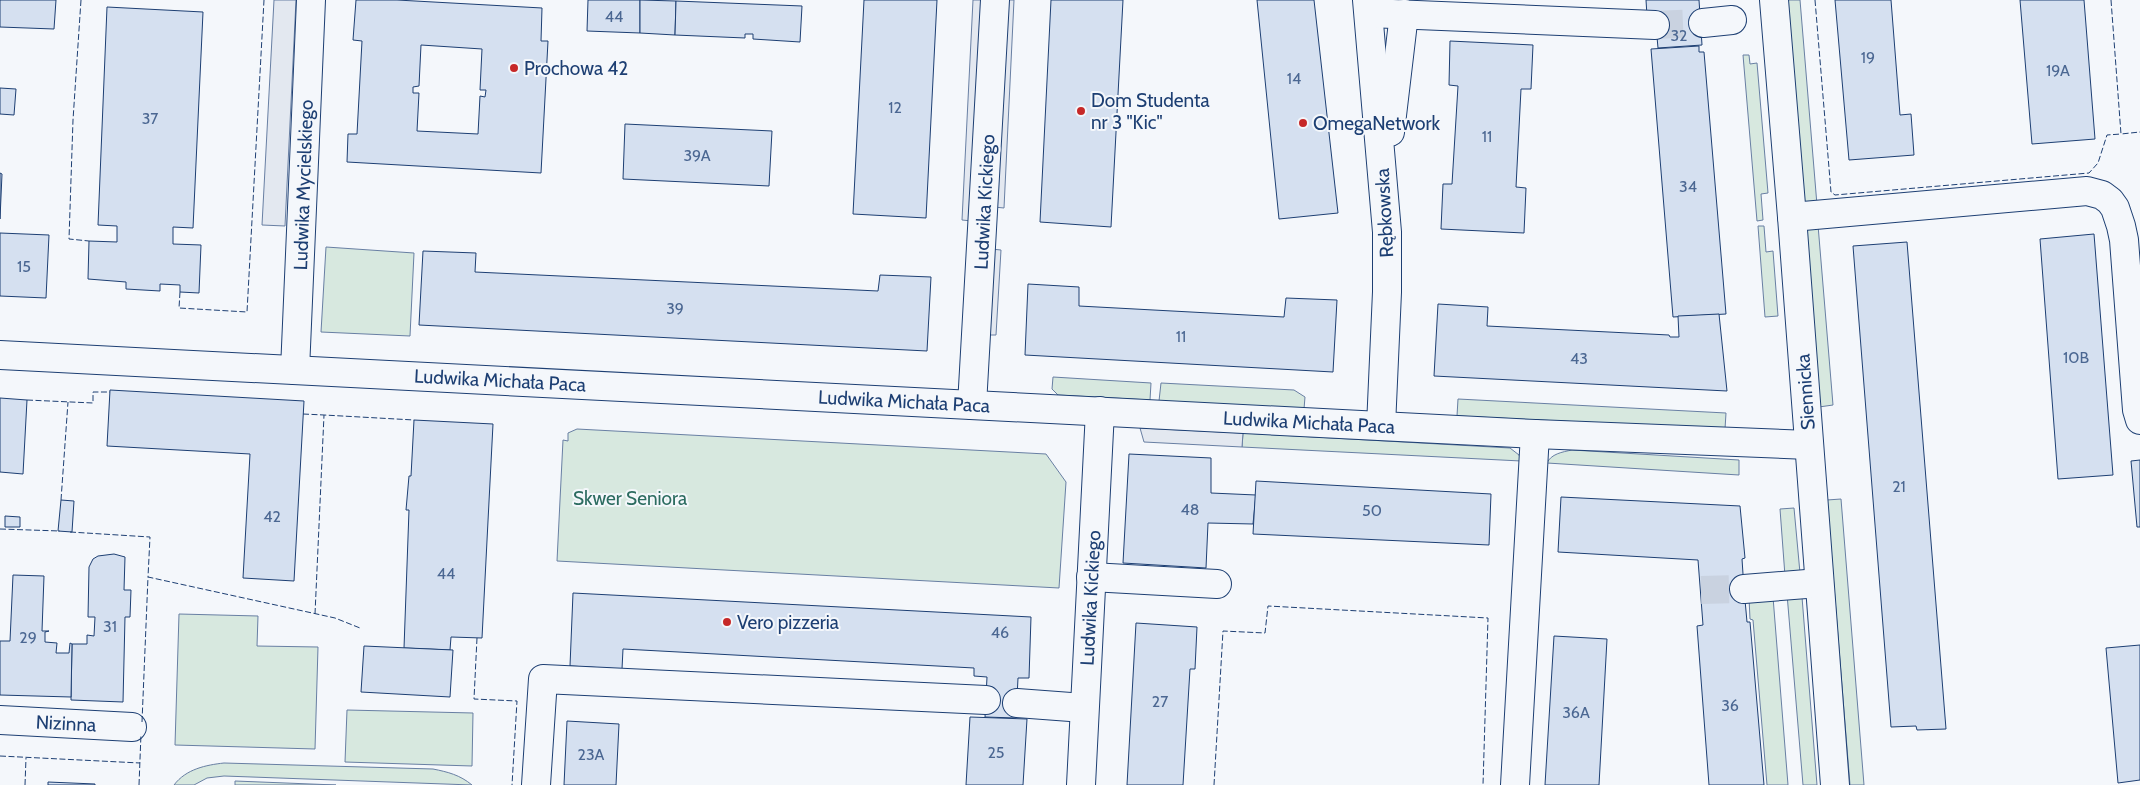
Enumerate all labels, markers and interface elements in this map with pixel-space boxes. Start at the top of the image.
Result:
house number: 44 [605,7,623,26]
house number: 32 [1670,26,1688,45]
house number: 19 [1861,48,1875,67]
place label: Prochowa 42 [524,57,628,80]
house number: 19A [2046,61,2070,80]
marker: Prochowa 42 [508,62,520,74]
house number: 14 [1287,69,1301,88]
place label: Dom Studenta nr 3 "Kic" [1091,89,1210,134]
house number: 12 [888,98,902,117]
street label: Ludwika Mycielskiego [289,99,318,271]
marker: Dom Studenta nr 3 "Kic" [1075,105,1087,117]
house number: 37 [142,109,158,128]
place label: OmegaNetwork [1313,112,1441,135]
marker: OmegaNetwork [1297,117,1309,129]
house number: 11 [1482,127,1492,146]
street label: Ludwika Kickiego [969,134,1000,270]
house number: 39A [683,146,711,165]
street label: Rębkowska [1371,168,1398,258]
house number: 34 [1679,177,1697,196]
house number: 15 [17,257,31,276]
house number: 39 [666,299,684,318]
house number: 11 [1176,327,1186,346]
house number: 10B [2063,348,2089,367]
house number: 43 [1570,349,1588,368]
street label: Siennicka [1791,353,1820,431]
street label: Ludwika Michała Paca [413,365,587,396]
street label: Ludwika Michała Paca [817,386,991,417]
street label: Ludwika Michała Paca [1222,407,1396,438]
house number: 21 [1892,477,1906,496]
park label: Skwer Seniora [573,487,687,510]
house number: 48 [1181,500,1199,519]
house number: 50 [1362,501,1382,520]
house number: 42 [263,507,281,526]
street label: Ludwika Kickiego [1075,530,1106,666]
house number: 44 [437,564,455,583]
place label: Vero pizzeria [737,611,839,634]
marker: Vero pizzeria [721,616,733,628]
house number: 31 [103,617,117,636]
house number: 46 [991,623,1009,642]
house number: 29 [19,628,37,647]
house number: 27 [1152,692,1168,711]
house number: 36 [1721,696,1739,715]
house number: 36A [1562,703,1590,722]
street label: Nizinna [35,710,97,737]
house number: 25 [987,743,1005,762]
house number: 23A [578,745,605,764]

